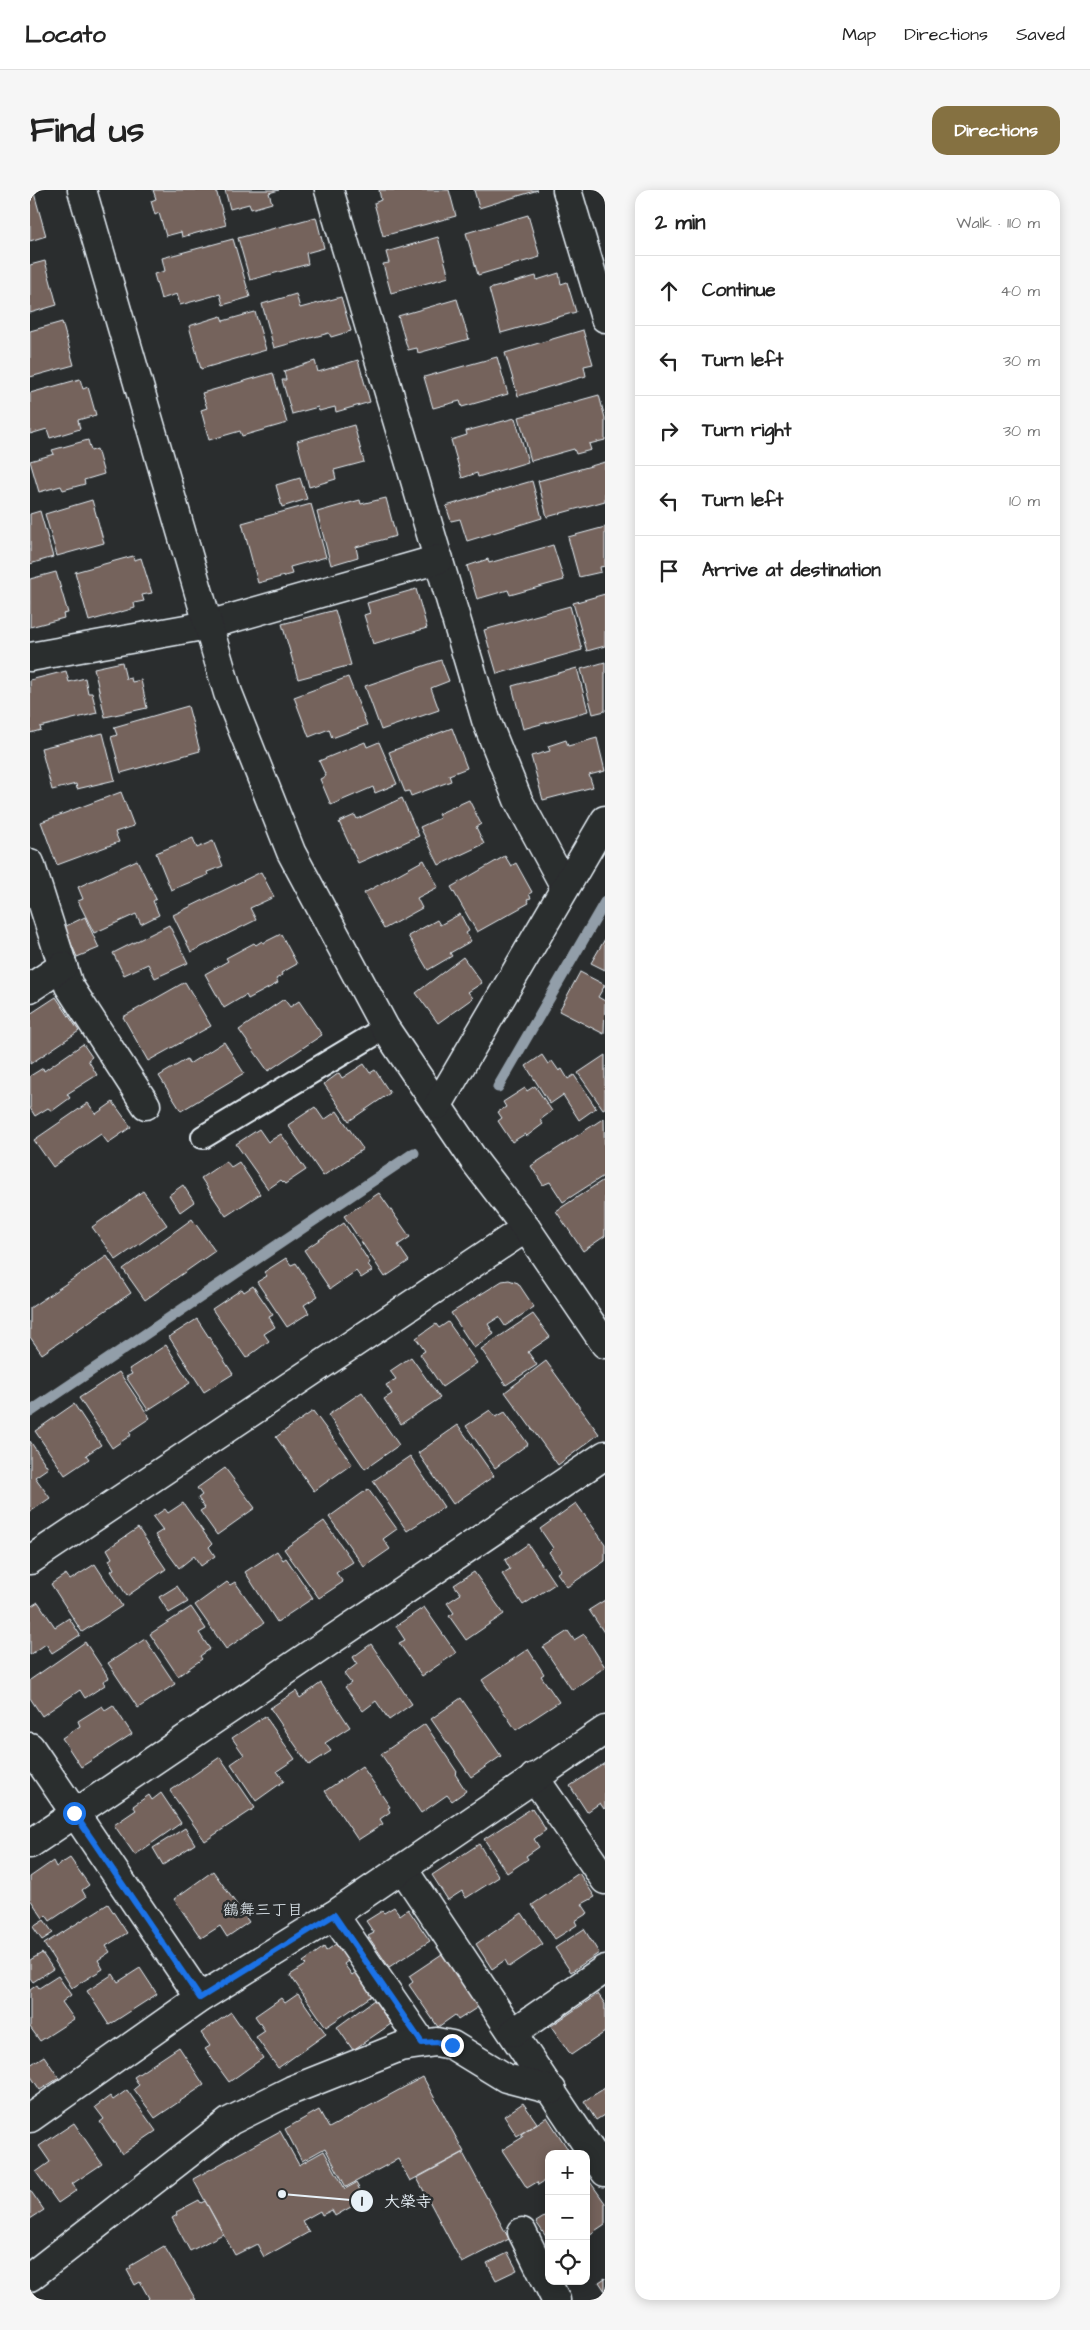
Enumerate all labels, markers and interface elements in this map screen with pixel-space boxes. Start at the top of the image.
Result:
text: Locato [25,18,106,52]
text: Map [842,22,876,47]
text: Directions [904,22,988,47]
text: Saved [1016,22,1065,47]
text: Find us [30,106,144,155]
button: Directions [932,106,1060,155]
text: 2 min [655,208,705,237]
text: Walk · 110 m [956,212,1040,234]
icon: ahead [655,277,683,305]
text: Continue [702,277,776,304]
text: 40 m [1000,280,1040,302]
icon: left [655,347,683,375]
text: Turn left [702,347,783,374]
text: 30 m [1003,350,1040,372]
icon: right [655,417,683,445]
text: Turn right [702,417,791,444]
text: 30 m [1003,420,1040,442]
icon: left [655,487,683,515]
text: Turn left [702,487,783,514]
text: 10 m [1009,490,1040,512]
icon: arrive [655,557,683,585]
text: Arrive at destination [702,557,881,584]
route start [63,1802,86,1825]
district label: 鶴舞三丁目 [223,1899,303,1921]
route end [441,2034,464,2057]
map controls [545,2150,590,2285]
button: + [545,2150,590,2195]
callout: 大榮寺 [349,2186,442,2217]
text: 1 [361,2191,363,2212]
text: 大榮寺 [384,2191,432,2213]
button: − [545,2195,590,2240]
button: locate [545,2240,590,2285]

